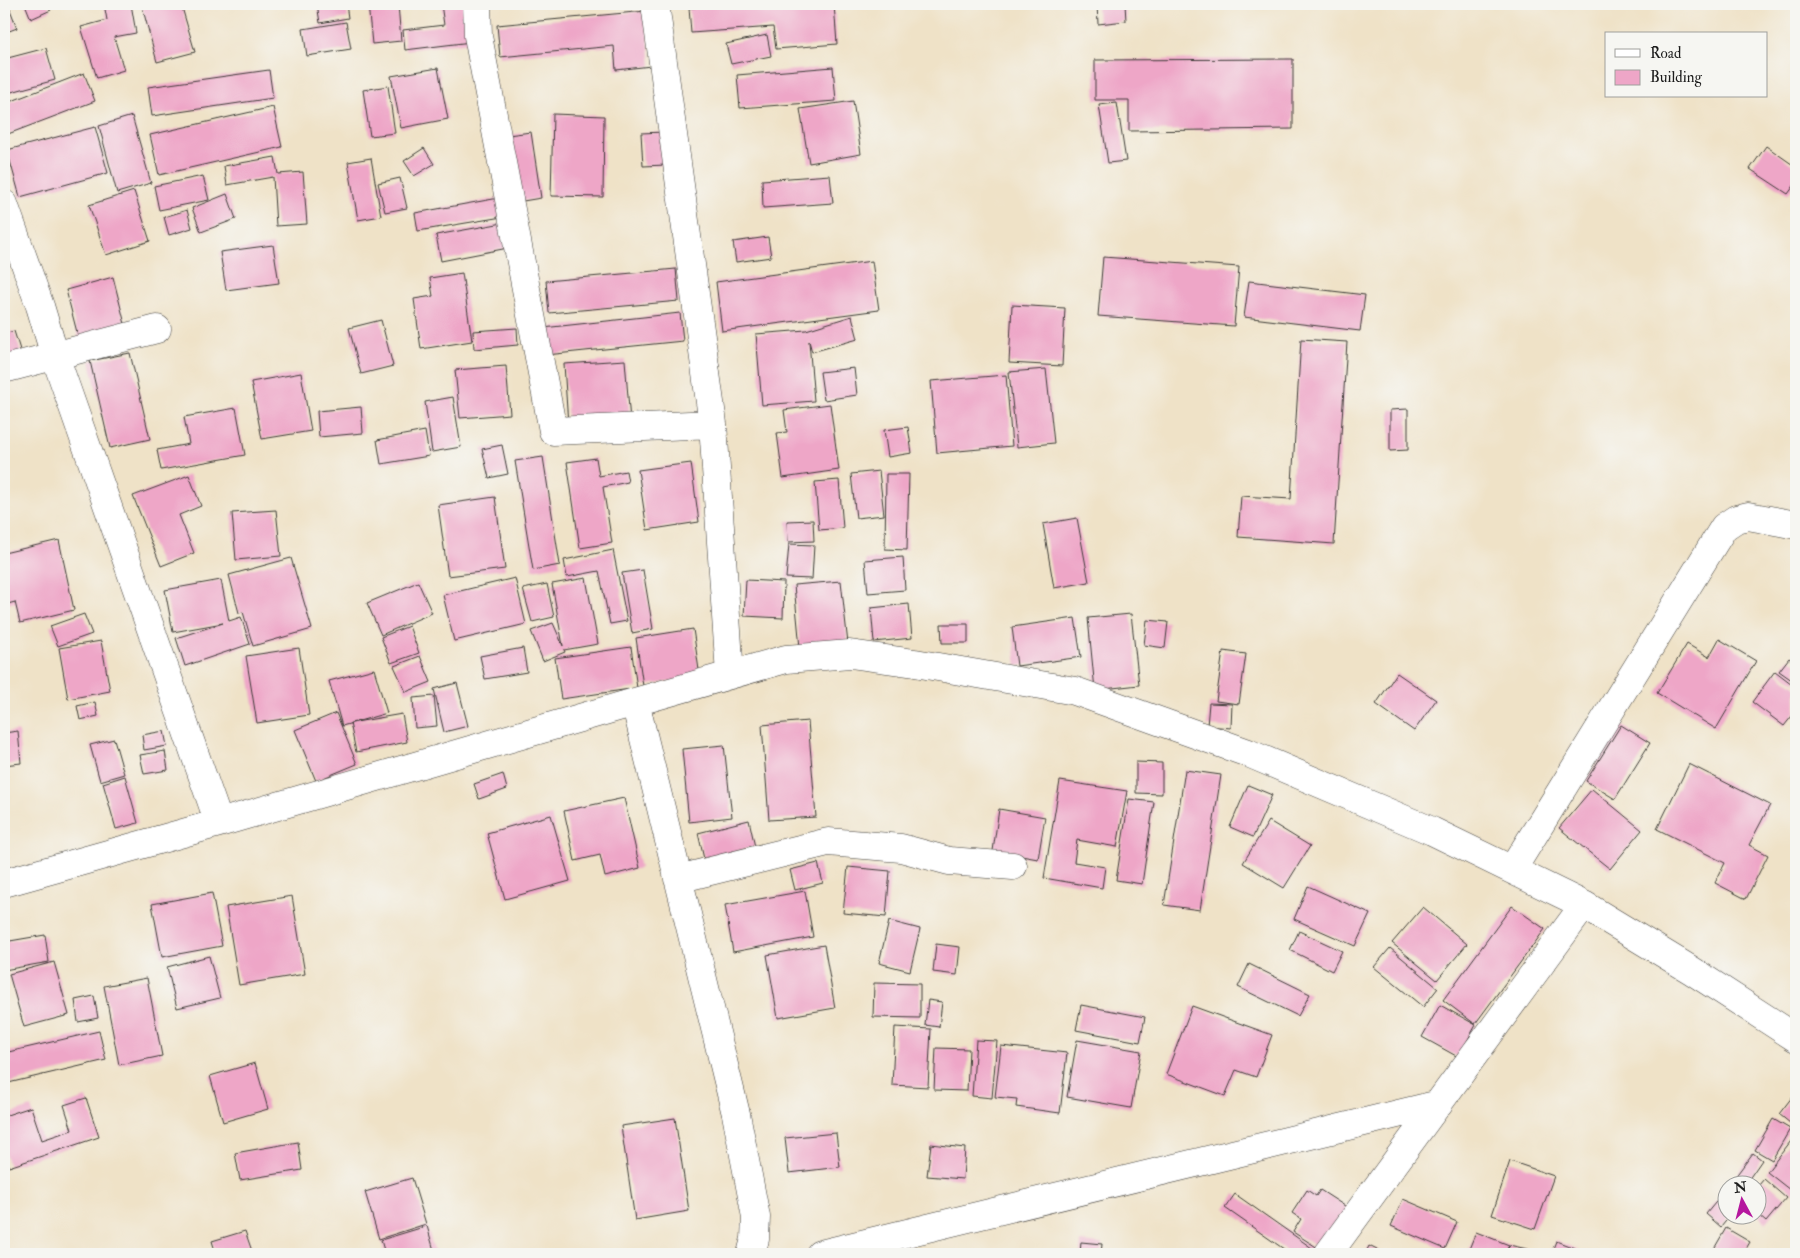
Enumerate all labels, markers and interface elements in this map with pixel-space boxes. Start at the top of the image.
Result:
legend [1605,32,1768,98]
text: Road [1650,44,1682,63]
text: Building [1650,68,1702,87]
north arrow [1718,1176,1768,1226]
text: N [1732,1178,1748,1197]

